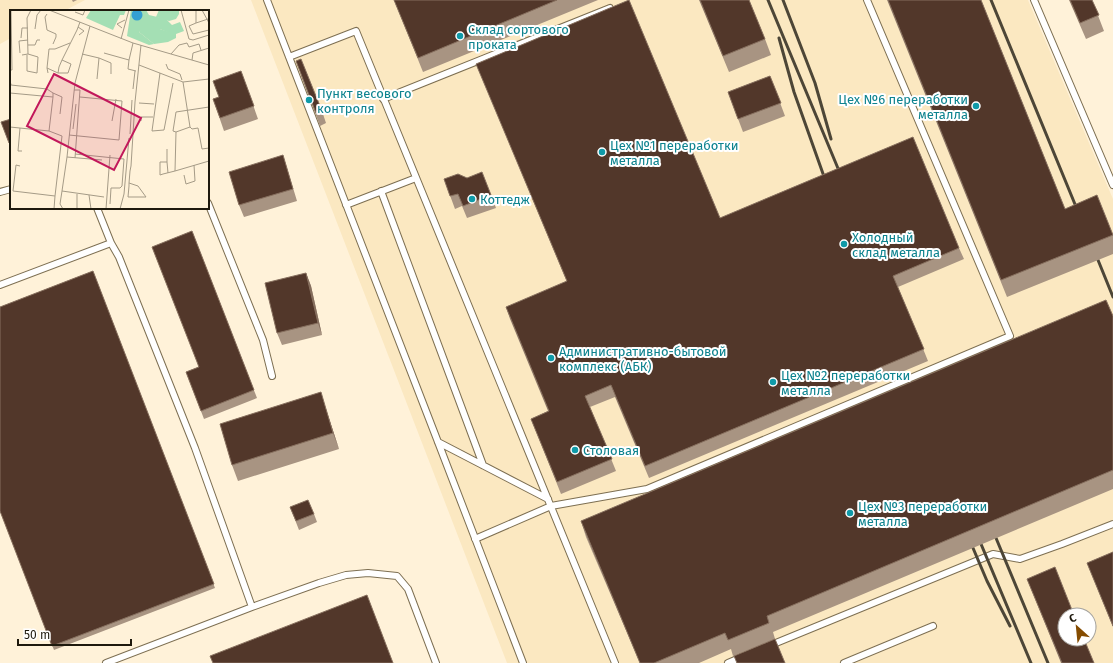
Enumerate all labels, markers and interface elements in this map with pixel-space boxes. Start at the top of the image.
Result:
inset map [10,10,209,209]
place label: Склад сортового проката [468,22,569,52]
marker: Склад сортового проката [455,31,465,41]
place label: Пункт весового контроля [317,86,412,116]
place label: Цех №6 переработки металла [838,92,968,122]
marker: Пункт весового контроля [304,95,314,105]
marker: Цех №6 переработки металла [971,101,981,111]
place label: Цех №1 переработки металла [610,138,738,168]
marker: Цех №1 переработки металла [597,147,607,157]
place label: Коттедж [480,192,530,207]
marker: Коттедж [467,194,477,204]
place label: Холодный склад металла [852,230,940,260]
marker: Холодный склад металла [839,239,849,249]
place label: Административно-бытовой комплекс (АБК) [559,344,727,374]
marker: Административно-бытовой комплекс (АБК) [546,353,556,363]
place label: Цех №2 переработки металла [781,368,910,398]
marker: Цех №2 переработки металла [768,377,778,387]
place label: Столовая [583,443,639,458]
marker: Столовая [570,445,580,455]
place label: Цех №3 переработки металла [858,499,987,529]
marker: Цех №3 переработки металла [845,508,855,518]
north arrow [1057,607,1097,647]
text: С [1067,611,1079,626]
scale bar [18,621,131,647]
text: 50 m [24,628,50,642]

